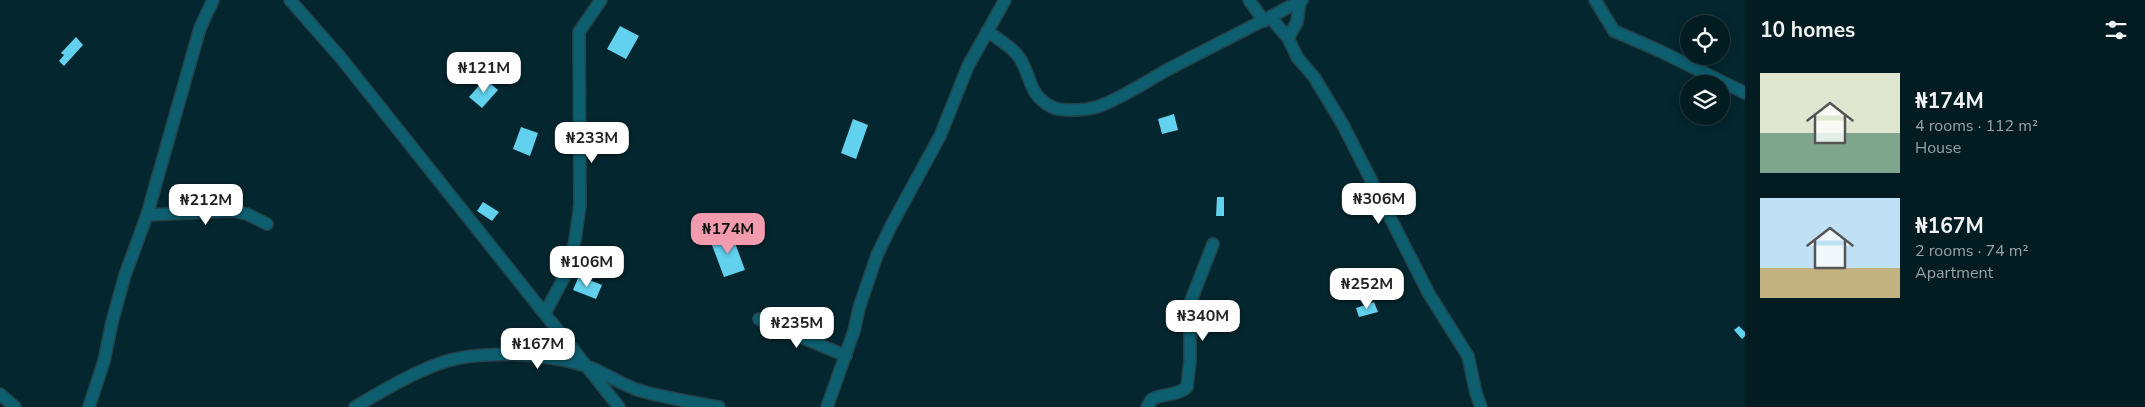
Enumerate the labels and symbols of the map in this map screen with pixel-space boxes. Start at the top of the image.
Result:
pin: ₦121M [449,52,519,94]
pin: ₦233M [557,121,627,164]
pin: ₦306M [1344,182,1414,225]
pin: ₦212M [171,184,241,226]
pin: ₦174M [693,212,763,255]
pin: ₦106M [552,246,622,288]
pin: ₦252M [1332,268,1402,310]
pin: ₦340M [1168,300,1238,342]
pin: ₦235M [762,306,832,349]
pin: ₦167M [503,328,573,370]

